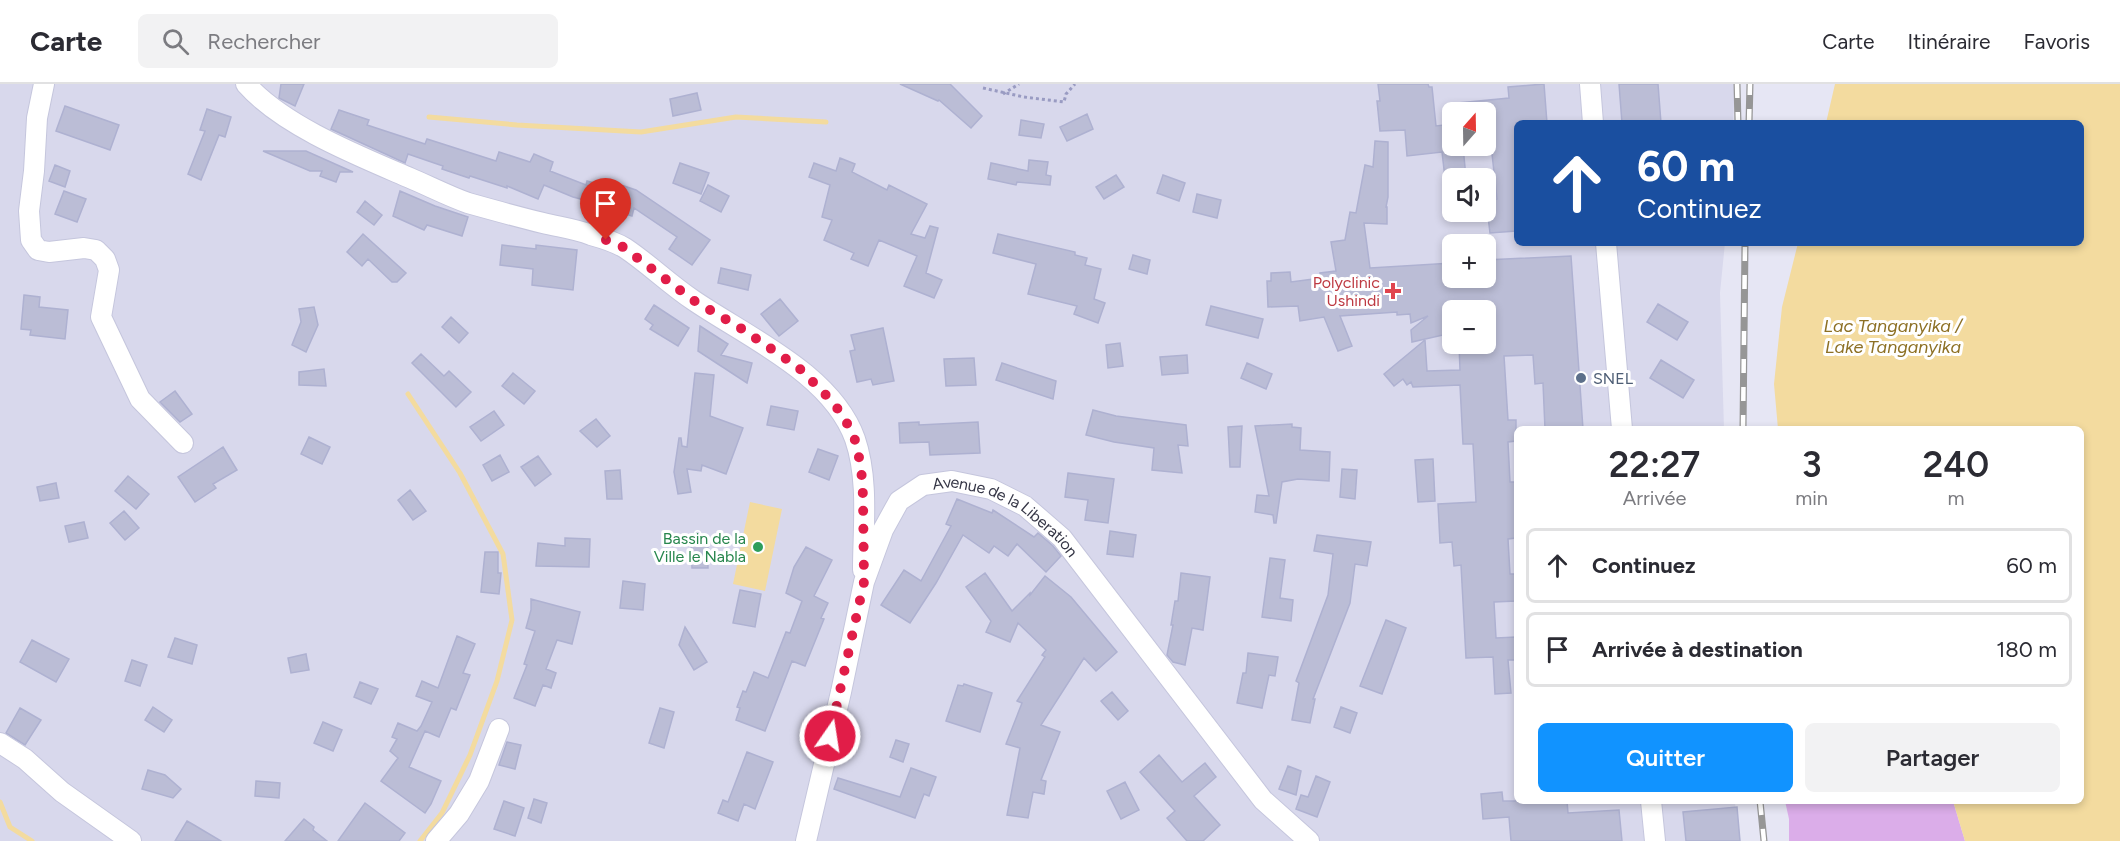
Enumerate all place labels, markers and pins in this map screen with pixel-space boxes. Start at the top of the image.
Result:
pin [580,178,631,240]
place label: Polyclinic Ushindi [1313,273,1380,310]
marker: Polyclinic Ushindi [1384,282,1402,300]
place label: SNEL [1593,369,1634,388]
marker: SNEL [1574,371,1588,385]
place label: Bassin de la Ville le Nabla [654,529,746,566]
marker: Bassin de la Ville le Nabla [751,540,765,554]

